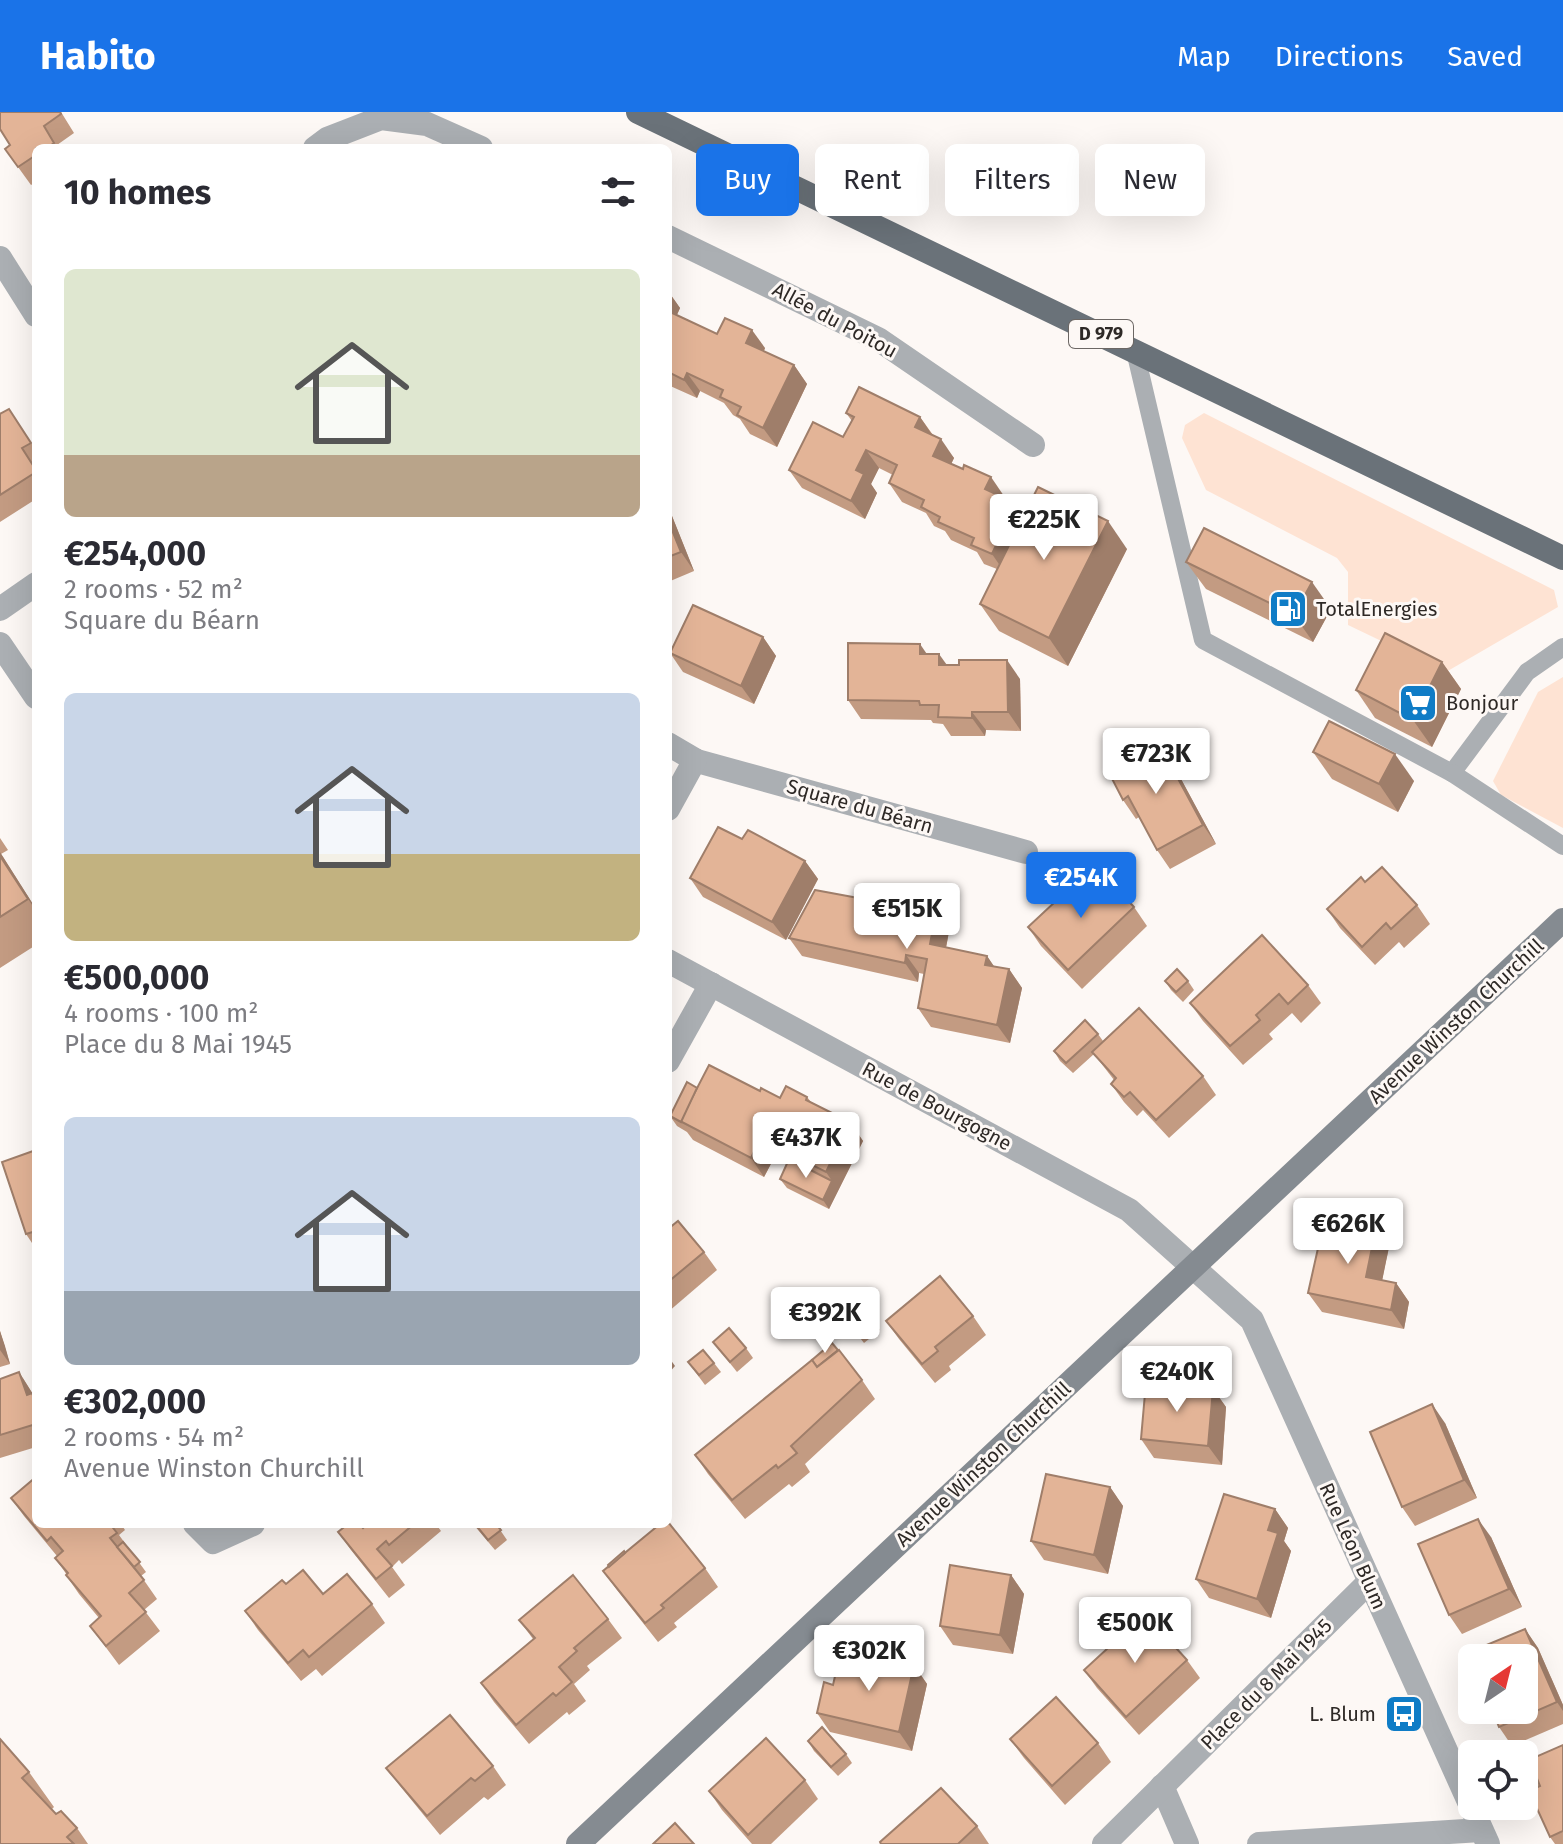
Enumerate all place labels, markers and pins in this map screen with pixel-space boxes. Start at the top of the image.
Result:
pin: €225K [988,494,1100,562]
fuel station icon: TotalEnergies [1267,588,1309,630]
place label: TotalEnergies [1316,597,1437,621]
supermarket icon: Bonjour [1397,682,1439,724]
place label: Bonjour [1446,691,1518,715]
pin: €723K [1100,728,1212,796]
pin: €254K [1025,852,1137,920]
pin: €515K [851,883,963,951]
pin: €437K [750,1112,862,1180]
pin: €626K [1292,1198,1404,1266]
pin: €392K [769,1287,881,1355]
pin: €240K [1121,1346,1233,1414]
pin: €500K [1079,1597,1191,1665]
pin: €302K [813,1625,925,1693]
bus stop icon: L. Blum [1383,1693,1425,1735]
place label: L. Blum [1309,1702,1376,1726]

